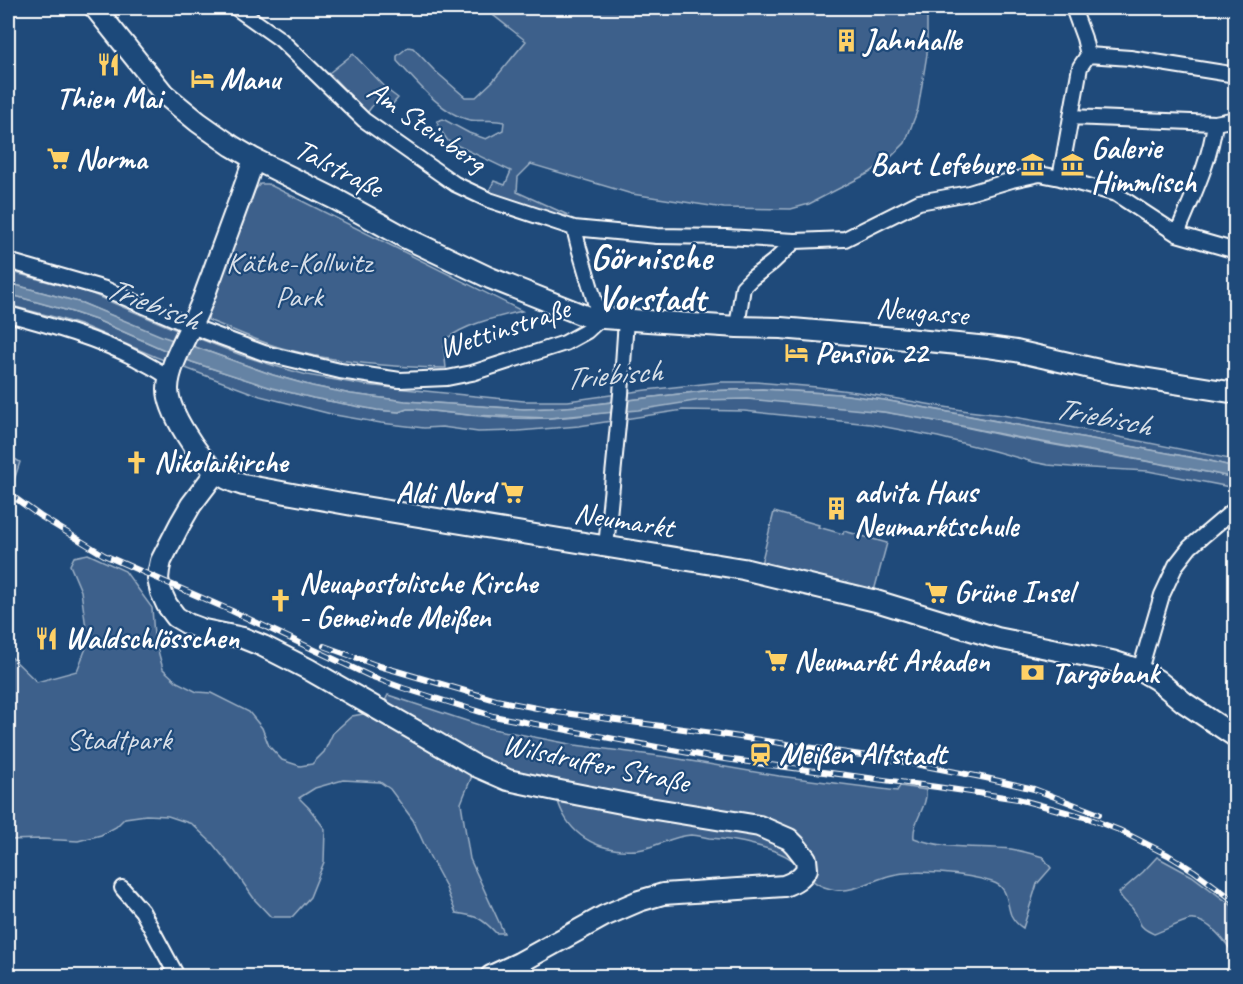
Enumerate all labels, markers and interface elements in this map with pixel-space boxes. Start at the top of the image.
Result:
place label: Jahnhalle [862,21,963,59]
building icon: Jahnhalle [833,27,859,53]
restaurant icon: Thien Mai [96,51,122,77]
place label: Manu [220,60,283,98]
hotel icon: Manu [189,66,215,92]
street label: Am Steinberg [360,71,496,182]
place label: Thien Mai [56,79,166,117]
place label: Galerie Himmlisch [1091,129,1197,201]
street label: Talstraße [289,130,391,207]
place label: Norma [76,140,150,178]
place label: Bart Lefebure [870,145,1016,183]
supermarket icon: Norma [45,146,71,172]
museum icon: Bart Lefebure [1019,151,1045,177]
museum icon: Galerie Himmlisch [1060,152,1086,178]
district label: Görnische Vorstadt [590,234,715,321]
park label: Käthe-Kollwitz Park [226,243,374,315]
water label: Triebisch [100,267,208,341]
street label: Wettinstraße [434,288,576,367]
street label: Neugasse [874,288,972,334]
place label: Pension 22 [815,334,930,372]
hotel icon: Pension 22 [784,340,810,366]
water label: Triebisch [563,350,666,399]
water label: Triebisch [1051,387,1157,446]
place label: Nikolaikirche [154,443,290,481]
church icon: Nikolaikirche [123,449,149,475]
place label: advita Haus Neumarktschule [854,473,1020,545]
place label: Aldi Nord [396,474,499,512]
supermarket icon: Aldi Nord [499,480,525,506]
street label: Neumarkt [572,493,679,547]
building icon: advita Haus Neumarktschule [823,496,849,522]
place label: Neuapostolische Kirche - Gemeinde Meißen [299,564,539,636]
place label: Grüne Insel [954,573,1079,611]
supermarket icon: Grüne Insel [923,579,949,605]
church icon: Neuapostolische Kirche - Gemeinde Meißen [268,587,294,613]
place label: Waldschlösschen [65,619,240,657]
restaurant icon: Waldschlösschen [34,625,60,651]
place label: Neumarkt Arkaden [794,642,991,680]
supermarket icon: Neumarkt Arkaden [763,648,789,674]
place label: Targobank [1051,654,1162,692]
bank icon: Targobank [1020,660,1046,686]
park label: Stadtpark [66,720,174,758]
street label: Wilsdruffer Straße [499,725,695,802]
place label: Meißen Altstadt [779,735,949,773]
station icon: Meißen Altstadt [748,741,774,767]

